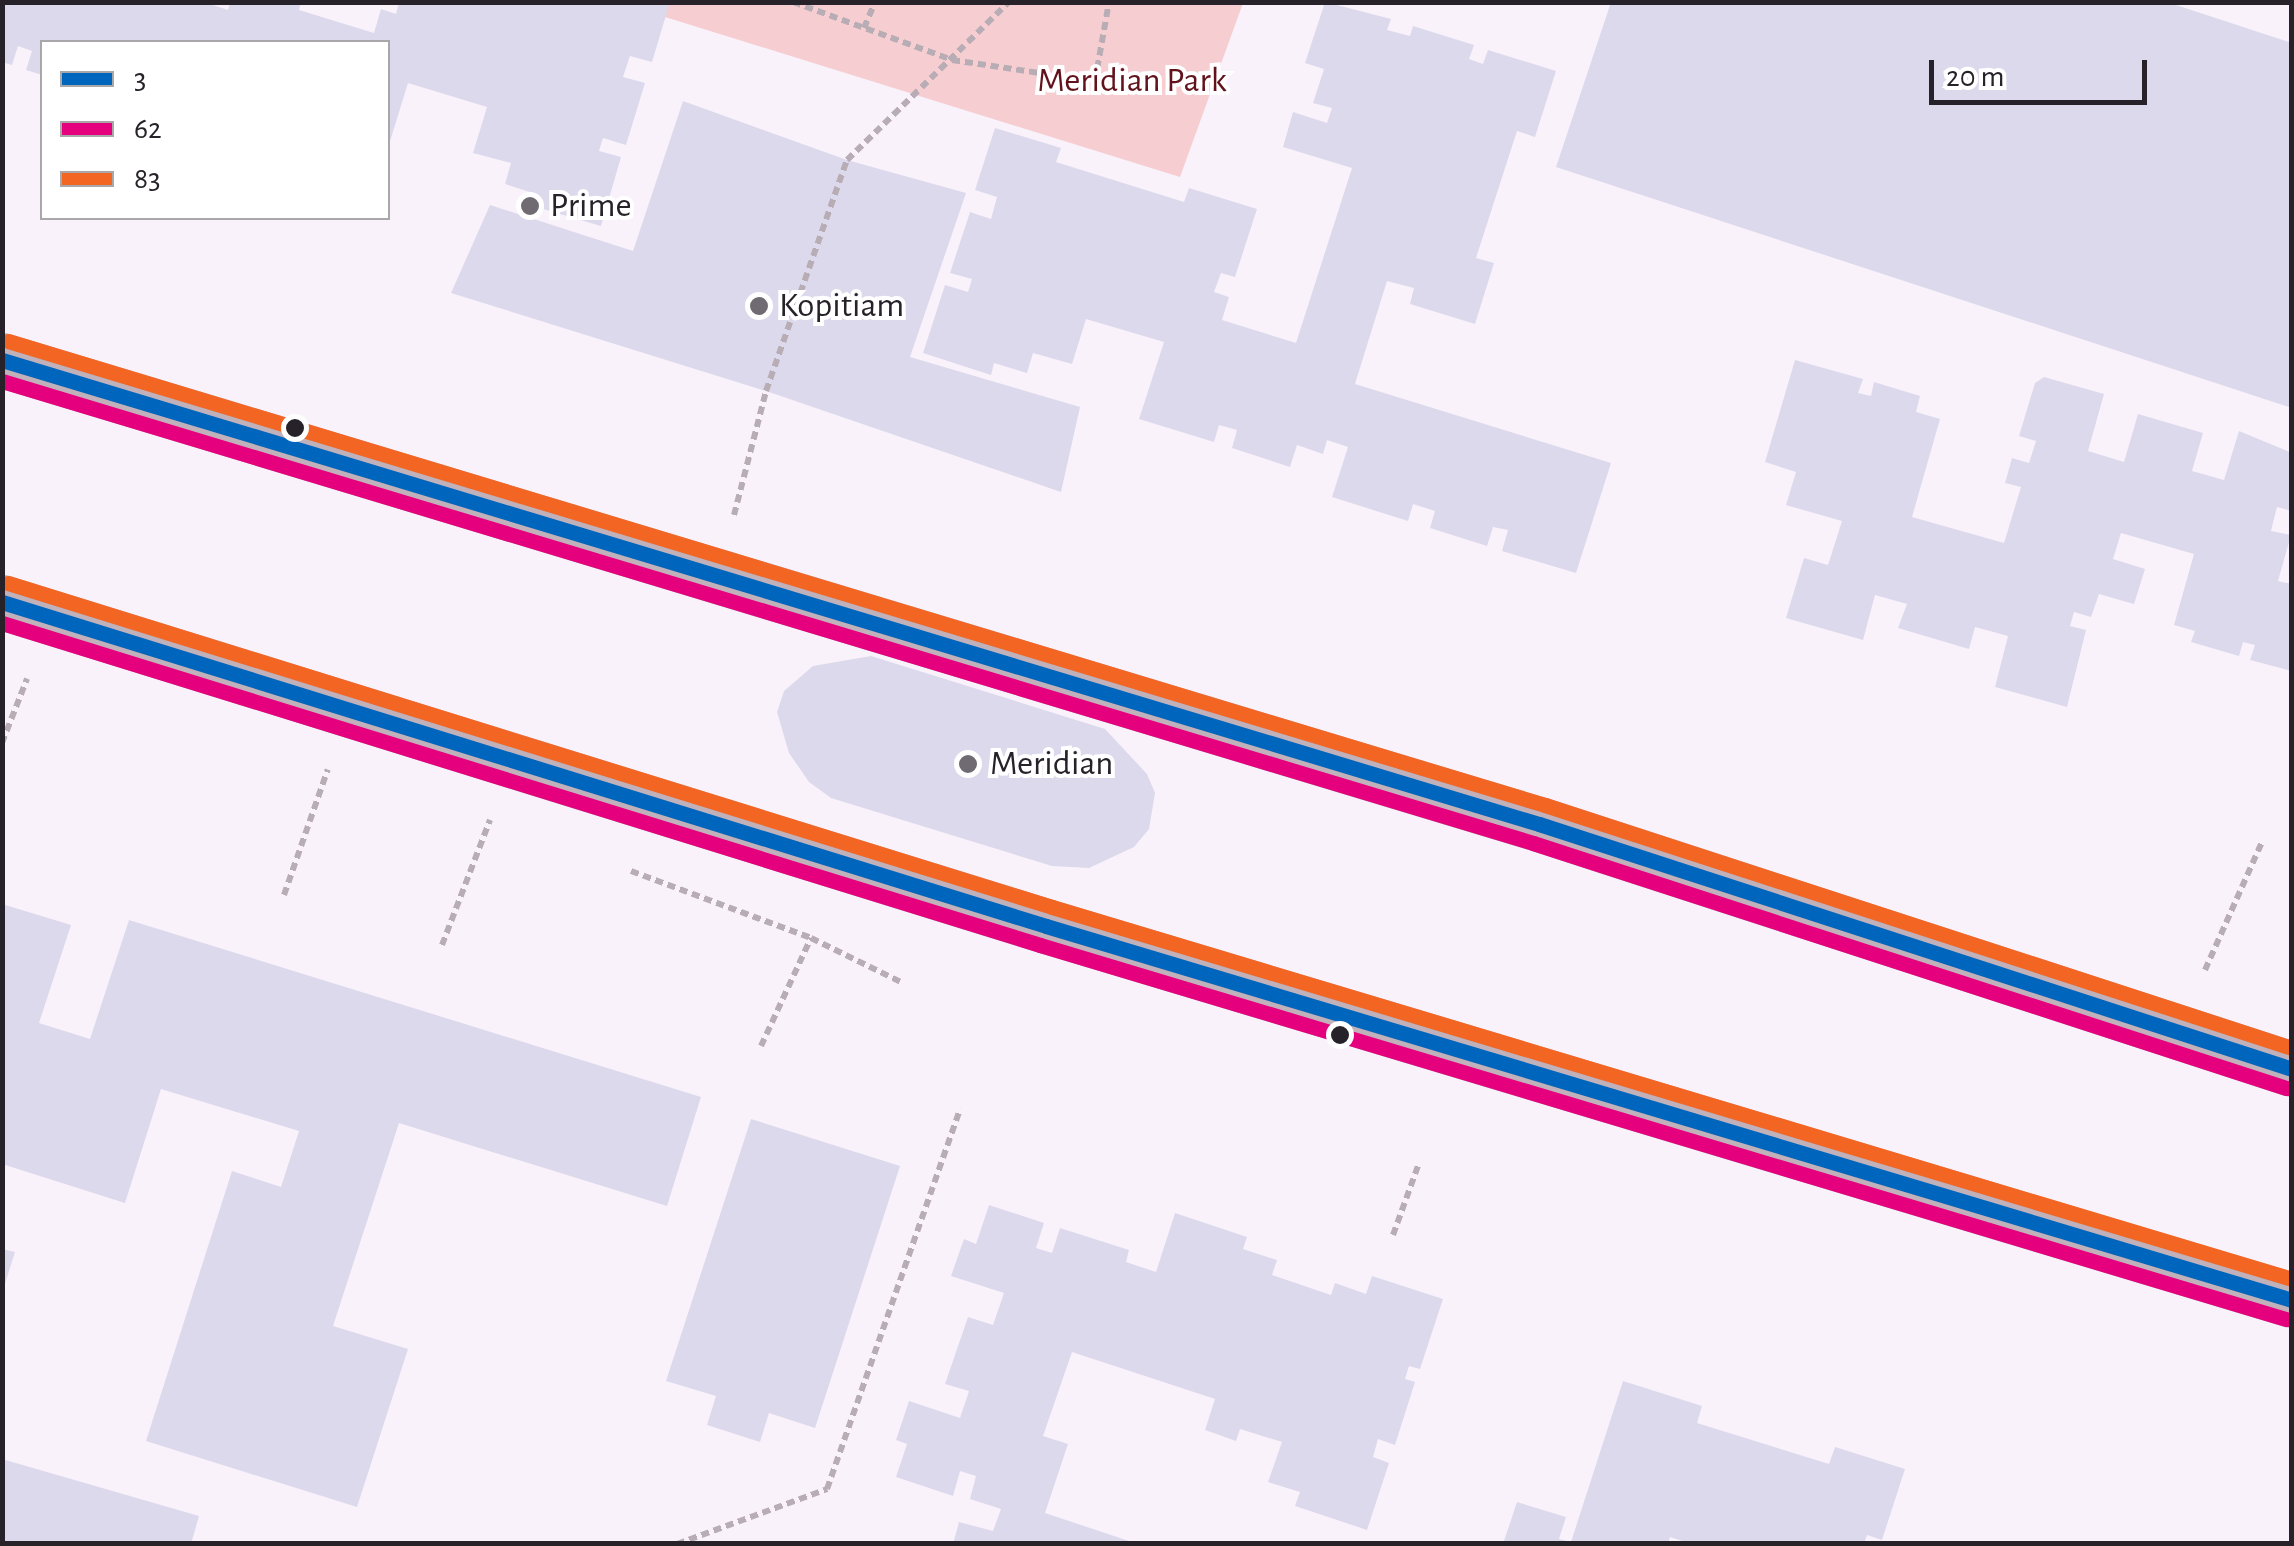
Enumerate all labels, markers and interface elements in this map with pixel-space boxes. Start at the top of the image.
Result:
legend [40,40,390,220]
scale bar [1934,40,2152,102]
park label: Meridian Park [1037,60,1227,102]
text: 20 m [1946,62,2004,92]
text: 3 [134,64,146,94]
text: 62 [134,114,162,144]
text: 83 [134,164,161,194]
place label: Prime [550,185,632,227]
marker: Prime [519,195,541,217]
place label: Kopitiam [779,285,904,327]
marker: Kopitiam [748,295,770,317]
unlabelled marker [285,418,305,438]
place label: Meridian [990,743,1113,785]
marker: Meridian [955,751,981,777]
unlabelled marker [1330,1025,1350,1045]

